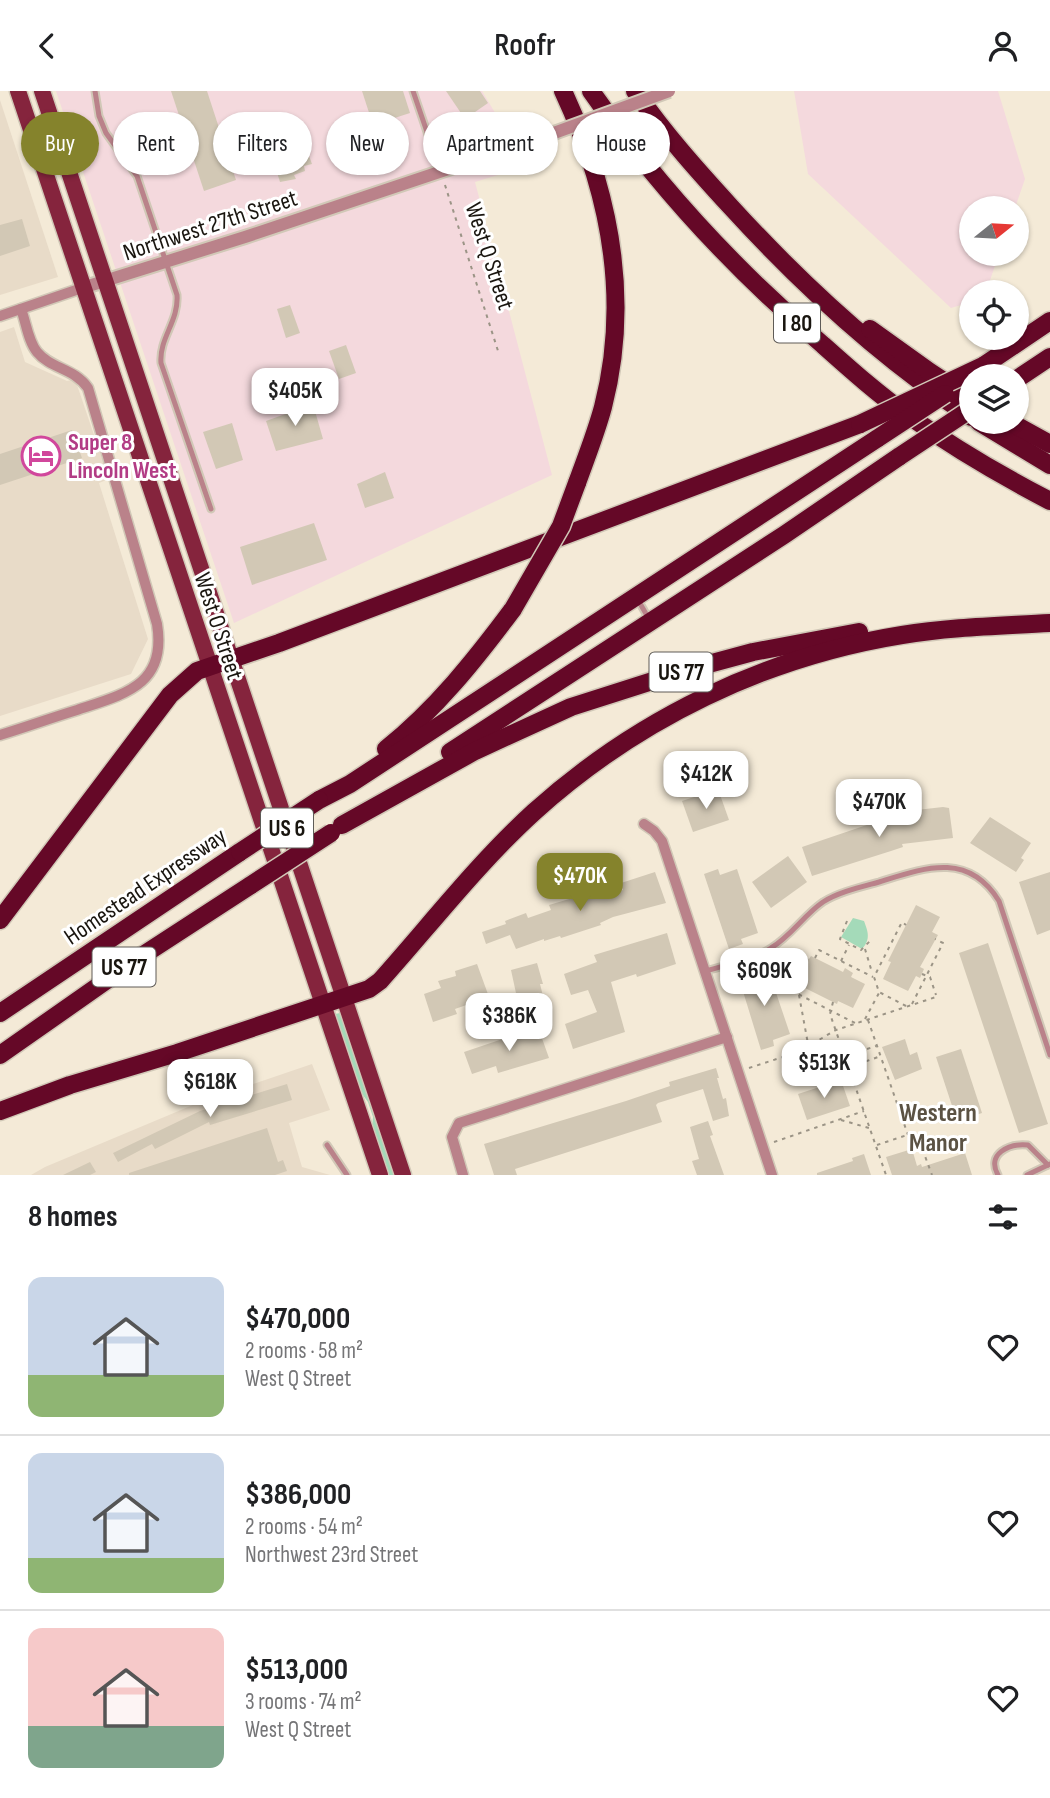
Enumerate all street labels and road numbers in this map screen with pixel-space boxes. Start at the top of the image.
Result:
street label: Northwest 27th Street [119,184,301,267]
street label: West Q Street [459,199,520,313]
road number: I 80 [774,304,820,343]
street label: West O Street [188,569,249,683]
road number: US 77 [650,653,712,691]
road number: US 6 [261,809,313,848]
street label: Homestead Expressway [59,822,232,951]
road number: US 77 [92,947,156,987]

